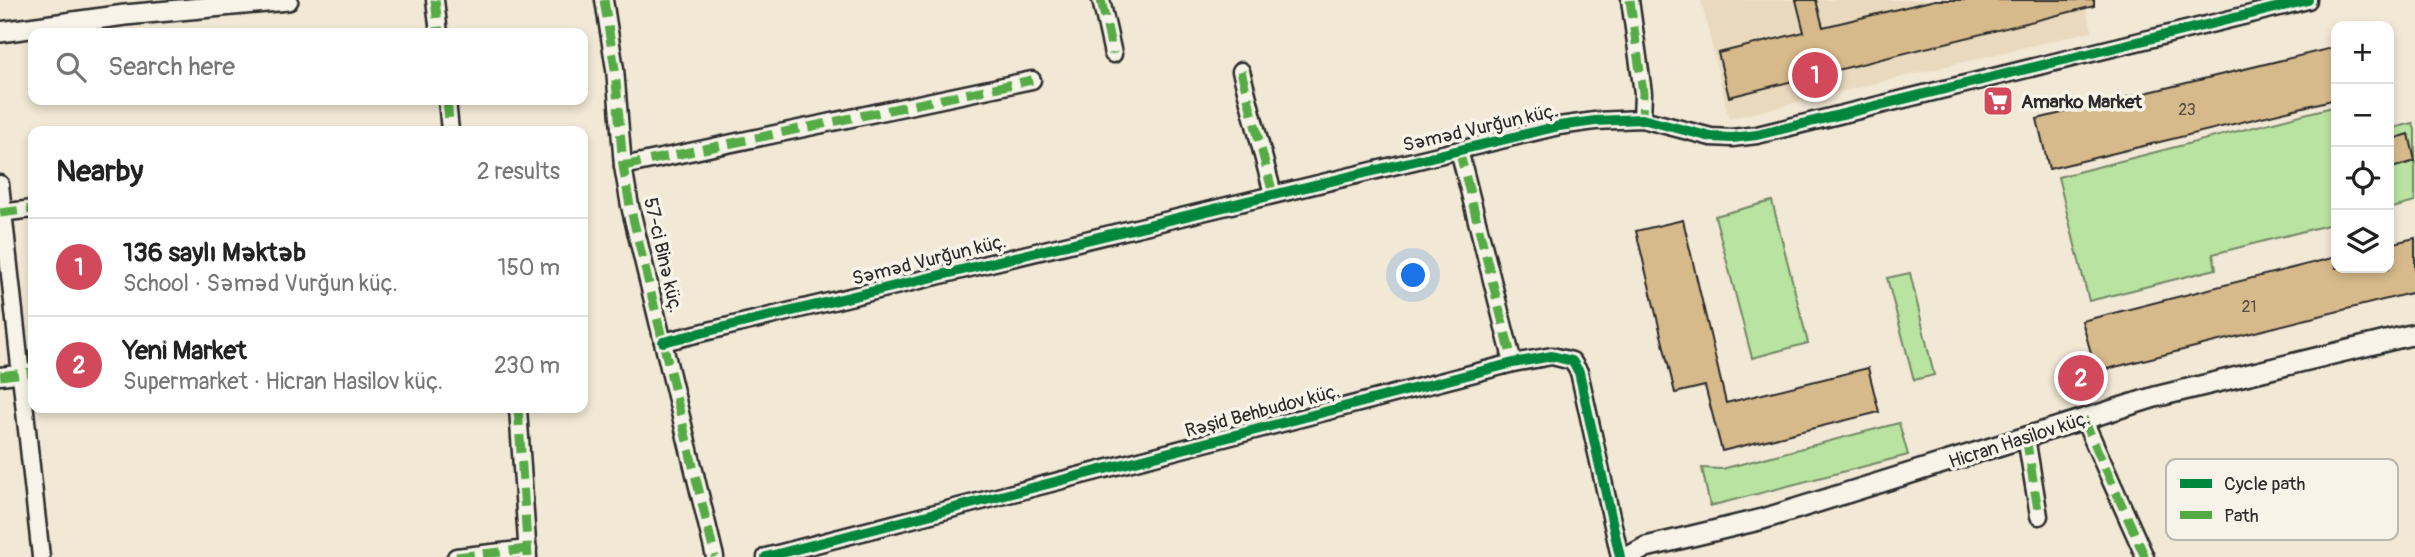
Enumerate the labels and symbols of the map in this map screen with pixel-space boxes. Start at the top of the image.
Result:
pin: 1 [1792,49,1838,101]
supermarket icon: Amarko Market [1981,84,2015,118]
place label: Amarko Market [2021,90,2143,114]
street label: Səməd Vurğun küç. [1401,99,1560,157]
house number: 23 [2178,100,2196,120]
street label: 57-ci Binə küç. [638,195,688,315]
street label: Səməd Vurğun küç. [850,229,1009,291]
your location [1396,258,1430,292]
house number: 21 [2241,297,2257,317]
pin: 2 [2058,352,2104,404]
street label: Rəşid Behbudov küç. [1182,379,1342,443]
street label: Hicran Hasilov küç. [1946,406,2093,474]
legend [2166,459,2398,540]
text: Cycle path [2224,472,2305,496]
text: Path [2224,504,2259,528]

